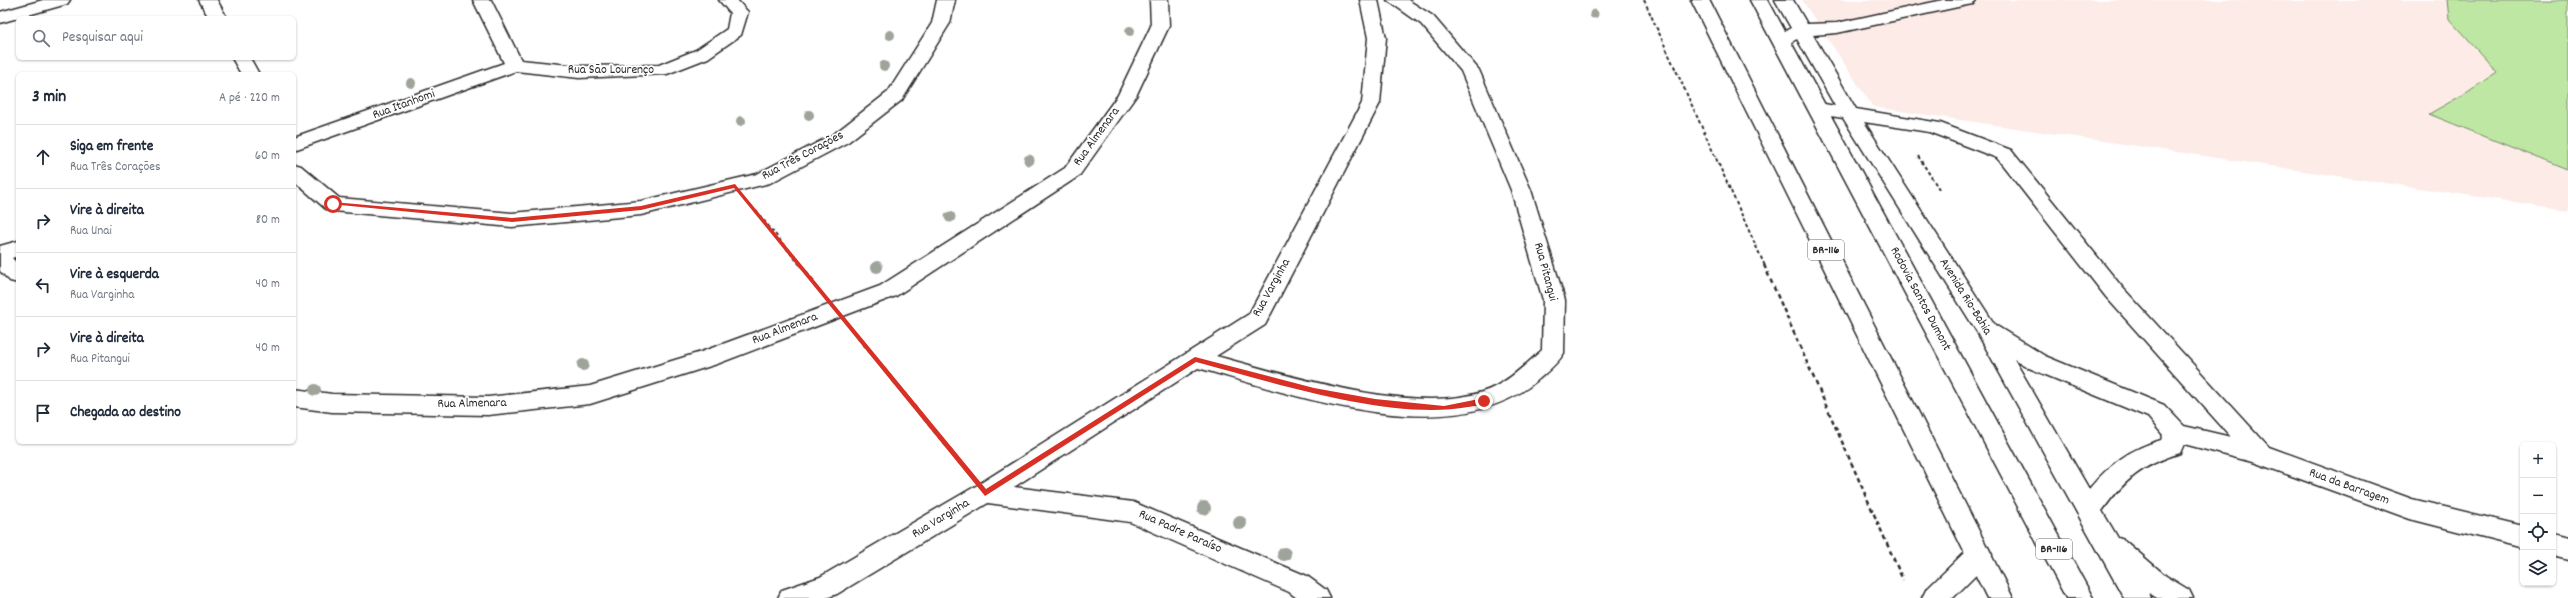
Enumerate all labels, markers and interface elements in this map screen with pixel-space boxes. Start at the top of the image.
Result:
search box [16,16,296,60]
icon: search [30,27,52,49]
text: Pesquisar aqui [62,27,143,49]
street label: Rua São Lourenço [568,61,654,80]
street label: Rua Itanhomi [370,85,438,125]
text: 3 min [32,86,66,110]
text: A pé · 220 m [219,89,280,108]
street label: Rua Almenara [1069,103,1125,170]
street label: Rua Três Corações [759,126,847,186]
text: Siga em frente [70,136,153,158]
icon: ahead [32,146,54,168]
text: 60 m [255,147,280,166]
text: Rua Três Corações [70,158,160,177]
route start [324,195,342,213]
text: Vire à direita [70,200,144,222]
icon: right [32,210,54,232]
text: 80 m [256,211,280,230]
text: Rua Unai [70,222,112,241]
road number: BR-116 [1808,240,1844,260]
street label: Rua Pitangui [1528,241,1562,304]
street label: Rodovia Santos Dumont [1884,244,1956,355]
street label: Rua Varginha [1248,254,1296,321]
street label: Avenida Rio-Bahia [1934,255,1997,340]
text: Vire à esquerda [70,264,159,286]
icon: left [32,274,54,296]
text: 40 m [256,275,280,294]
text: Rua Varginha [70,286,134,305]
street label: Rua Almenara [749,307,821,350]
text: Vire à direita [70,328,144,350]
icon: right [32,338,54,360]
text: 40 m [256,339,280,358]
text: Rua Pitangui [70,350,130,369]
route end [1475,392,1493,410]
street label: Rua Almenara [437,394,507,414]
icon: arrive [32,402,54,424]
text: Chegada ao destino [70,402,181,424]
map controls [2520,442,2556,586]
button: + [2520,442,2556,478]
street label: Rua da Barragem [2306,464,2392,510]
button: − [2520,478,2556,514]
street label: Rua Varginha [909,494,974,544]
street label: Rua Padre Paraíso [1135,505,1225,559]
button: locate [2520,514,2556,550]
road number: BR-116 [2036,539,2072,559]
button: layers [2520,550,2556,586]

